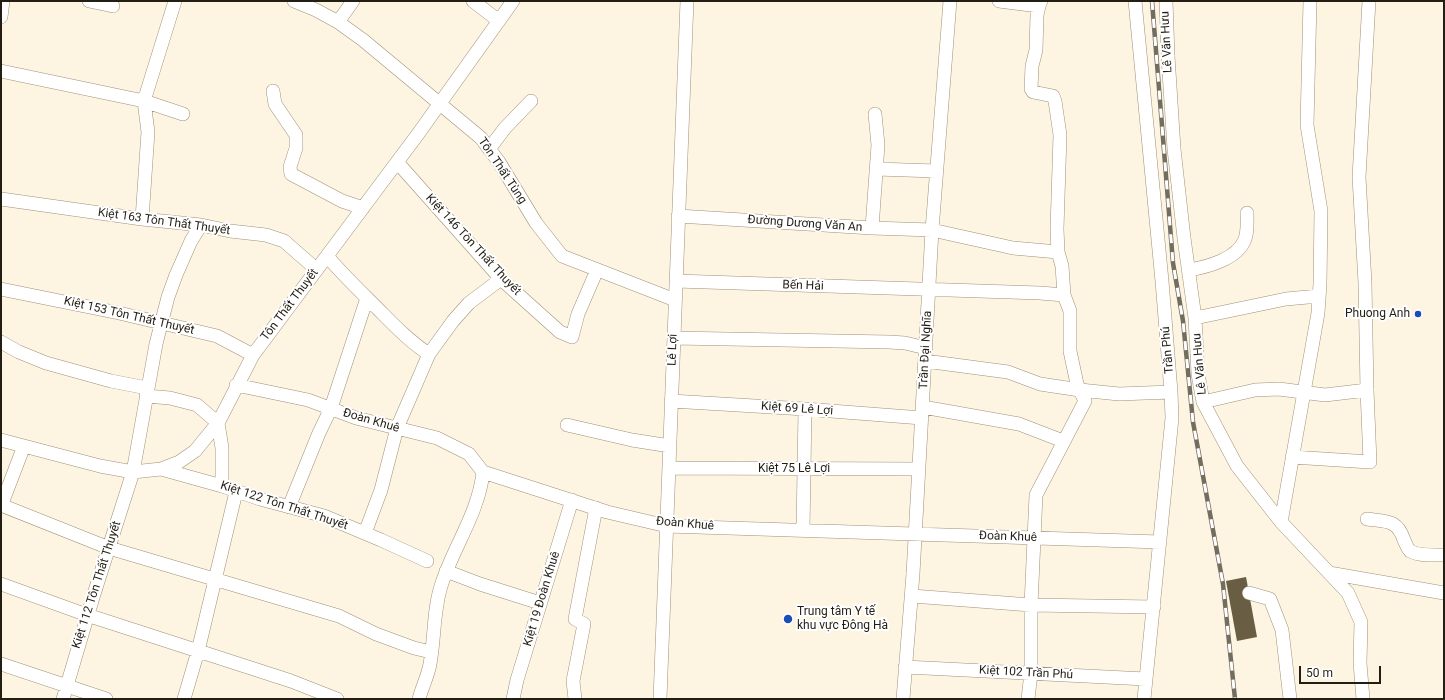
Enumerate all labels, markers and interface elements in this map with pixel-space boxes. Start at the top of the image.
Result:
street label: Lê Văn Hưu [1158,11,1176,73]
street label: Tôn Thất Tùng [475,135,529,207]
street label: Kiệt 146 Tôn Thất Thuyết [422,191,524,299]
street label: Kiệt 163 Tôn Thất Thuyết [97,206,231,238]
street label: Đường Dương Văn An [747,213,863,235]
street label: Tôn Thất Thuyết [258,266,322,344]
street label: Bến Hải [782,278,824,294]
street label: Kiệt 153 Tôn Thất Thuyết [62,294,196,338]
place label: Phuong Anh [1345,307,1410,321]
marker: Phuong Anh [1413,309,1423,319]
street label: Trần Đại Nghĩa [917,310,935,390]
street label: Trần Phú [1159,326,1177,374]
street label: Lê Văn Hưu [1190,333,1210,395]
street label: Lê Lợi [665,334,681,366]
street label: Kiệt 69 Lê Lợi [760,399,834,419]
street label: Đoàn Khuê [341,406,401,436]
street label: Kiệt 75 Lê Lợi [758,462,830,476]
street label: Kiệt 122 Tôn Thất Thuyết [218,479,350,533]
street label: Đoàn Khuê [655,514,715,534]
street label: Kiệt 112 Tôn Thất Thuyết [70,519,124,651]
street label: Đoàn Khuê [979,529,1037,545]
street label: Kiệt 19 Đoàn Khuê [521,550,563,648]
place label: Trung tâm Y tế khu vực Đông Hà [797,605,888,633]
marker: Trung tâm Y tế khu vực Đông Hà [782,613,794,625]
scale bar [1301,658,1383,684]
street label: Kiệt 102 Trần Phú [978,663,1074,683]
text: 50 m [1306,666,1333,680]

